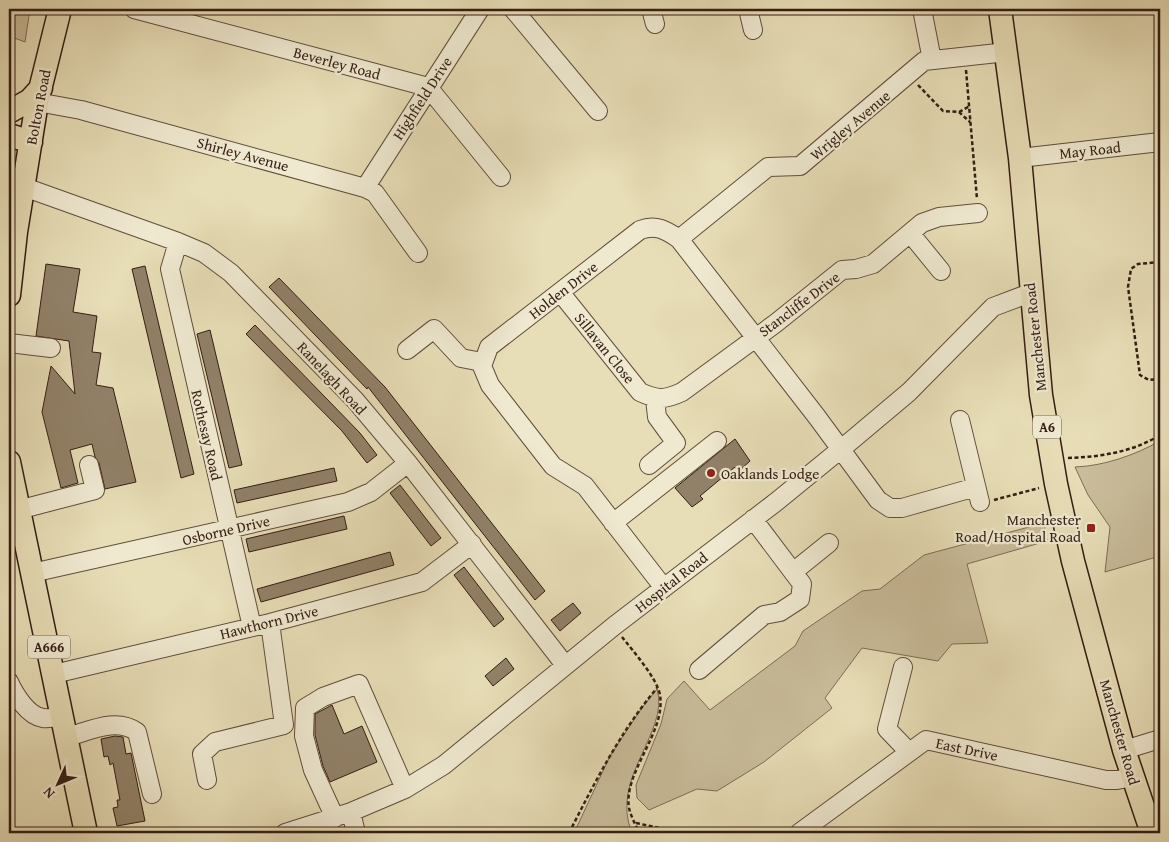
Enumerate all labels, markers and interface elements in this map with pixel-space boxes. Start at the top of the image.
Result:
street label: Beverley Road [291,41,383,85]
street label: Highfield Drive [387,52,457,144]
street label: Bolton Road [20,67,56,147]
street label: Wrigley Avenue [805,85,895,165]
street label: Shirley Avenue [195,132,291,176]
street label: May Road [1058,136,1122,164]
street label: Holden Drive [524,256,602,324]
street label: Stancliffe Drive [754,267,844,341]
street label: Manchester Road [1019,282,1051,392]
street label: Sillavan Close [570,308,640,388]
street label: Ranelagh Road [293,337,371,419]
street label: Rothesay Road [186,388,228,482]
road number: A6 [1033,416,1061,438]
place label: Oaklands Lodge [721,463,819,484]
marker: Oaklands Lodge [705,467,717,479]
place label: Manchester Road/Hospital Road [955,509,1081,547]
street label: Osborne Drive [180,510,272,550]
marker: Manchester Road/Hospital Road [1085,522,1097,534]
street label: Hospital Road [630,547,712,617]
street label: Hawthorn Drive [218,600,320,644]
road number: A666 [28,636,70,659]
street label: Manchester Road [1095,677,1145,787]
street label: East Drive [934,732,1000,766]
north arrow [32,760,82,810]
text: N [38,782,59,803]

